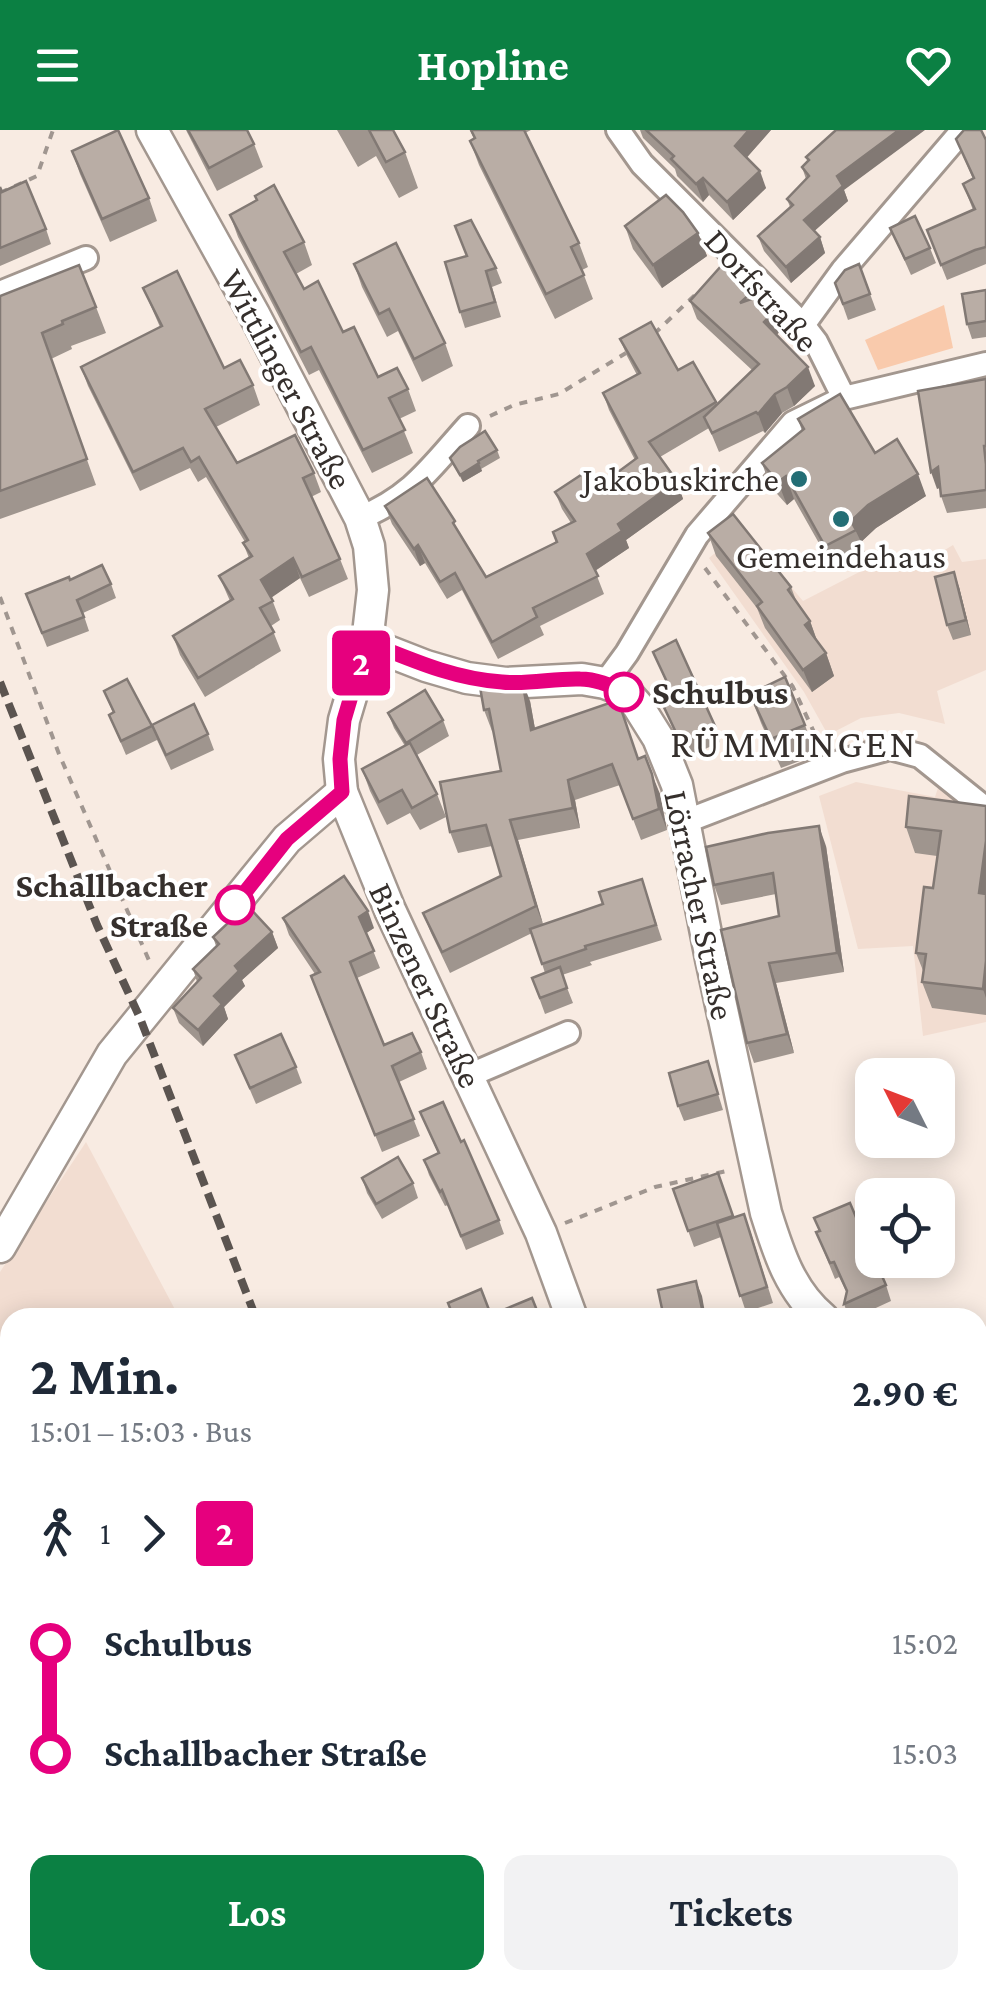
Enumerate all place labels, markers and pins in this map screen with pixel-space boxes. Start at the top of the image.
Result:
place label: Jakobuskirche [579,460,779,499]
marker: Jakobuskirche [788,468,810,490]
marker: Gemeindehaus [830,508,852,530]
place label: Gemeindehaus [736,537,946,576]
marker: Schulbus [605,673,643,711]
place label: Schulbus [652,673,788,712]
place label: Schallbacher Straße [15,866,208,945]
marker: Schallbacher Straße [216,886,254,924]

